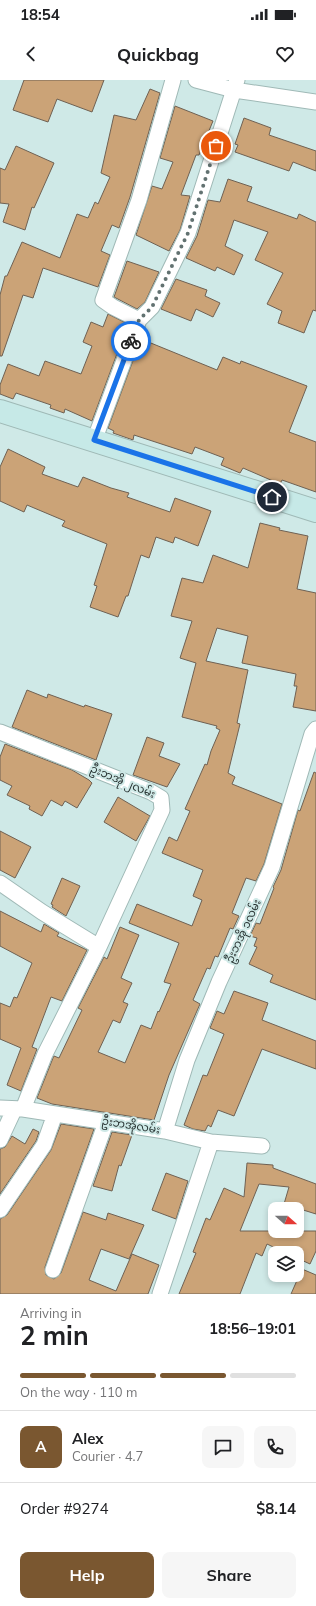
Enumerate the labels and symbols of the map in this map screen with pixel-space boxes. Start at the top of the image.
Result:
pin [199,129,233,163]
courier [111,321,151,361]
pin [255,480,289,514]
street label: ဦးဘအို ၂လမ်း [88,761,158,803]
street label: ဦးဘအို ၁လမ်း [222,897,266,966]
street label: ဦးဘအိုလမ်း [101,1113,161,1139]
north arrow [268,1202,304,1238]

